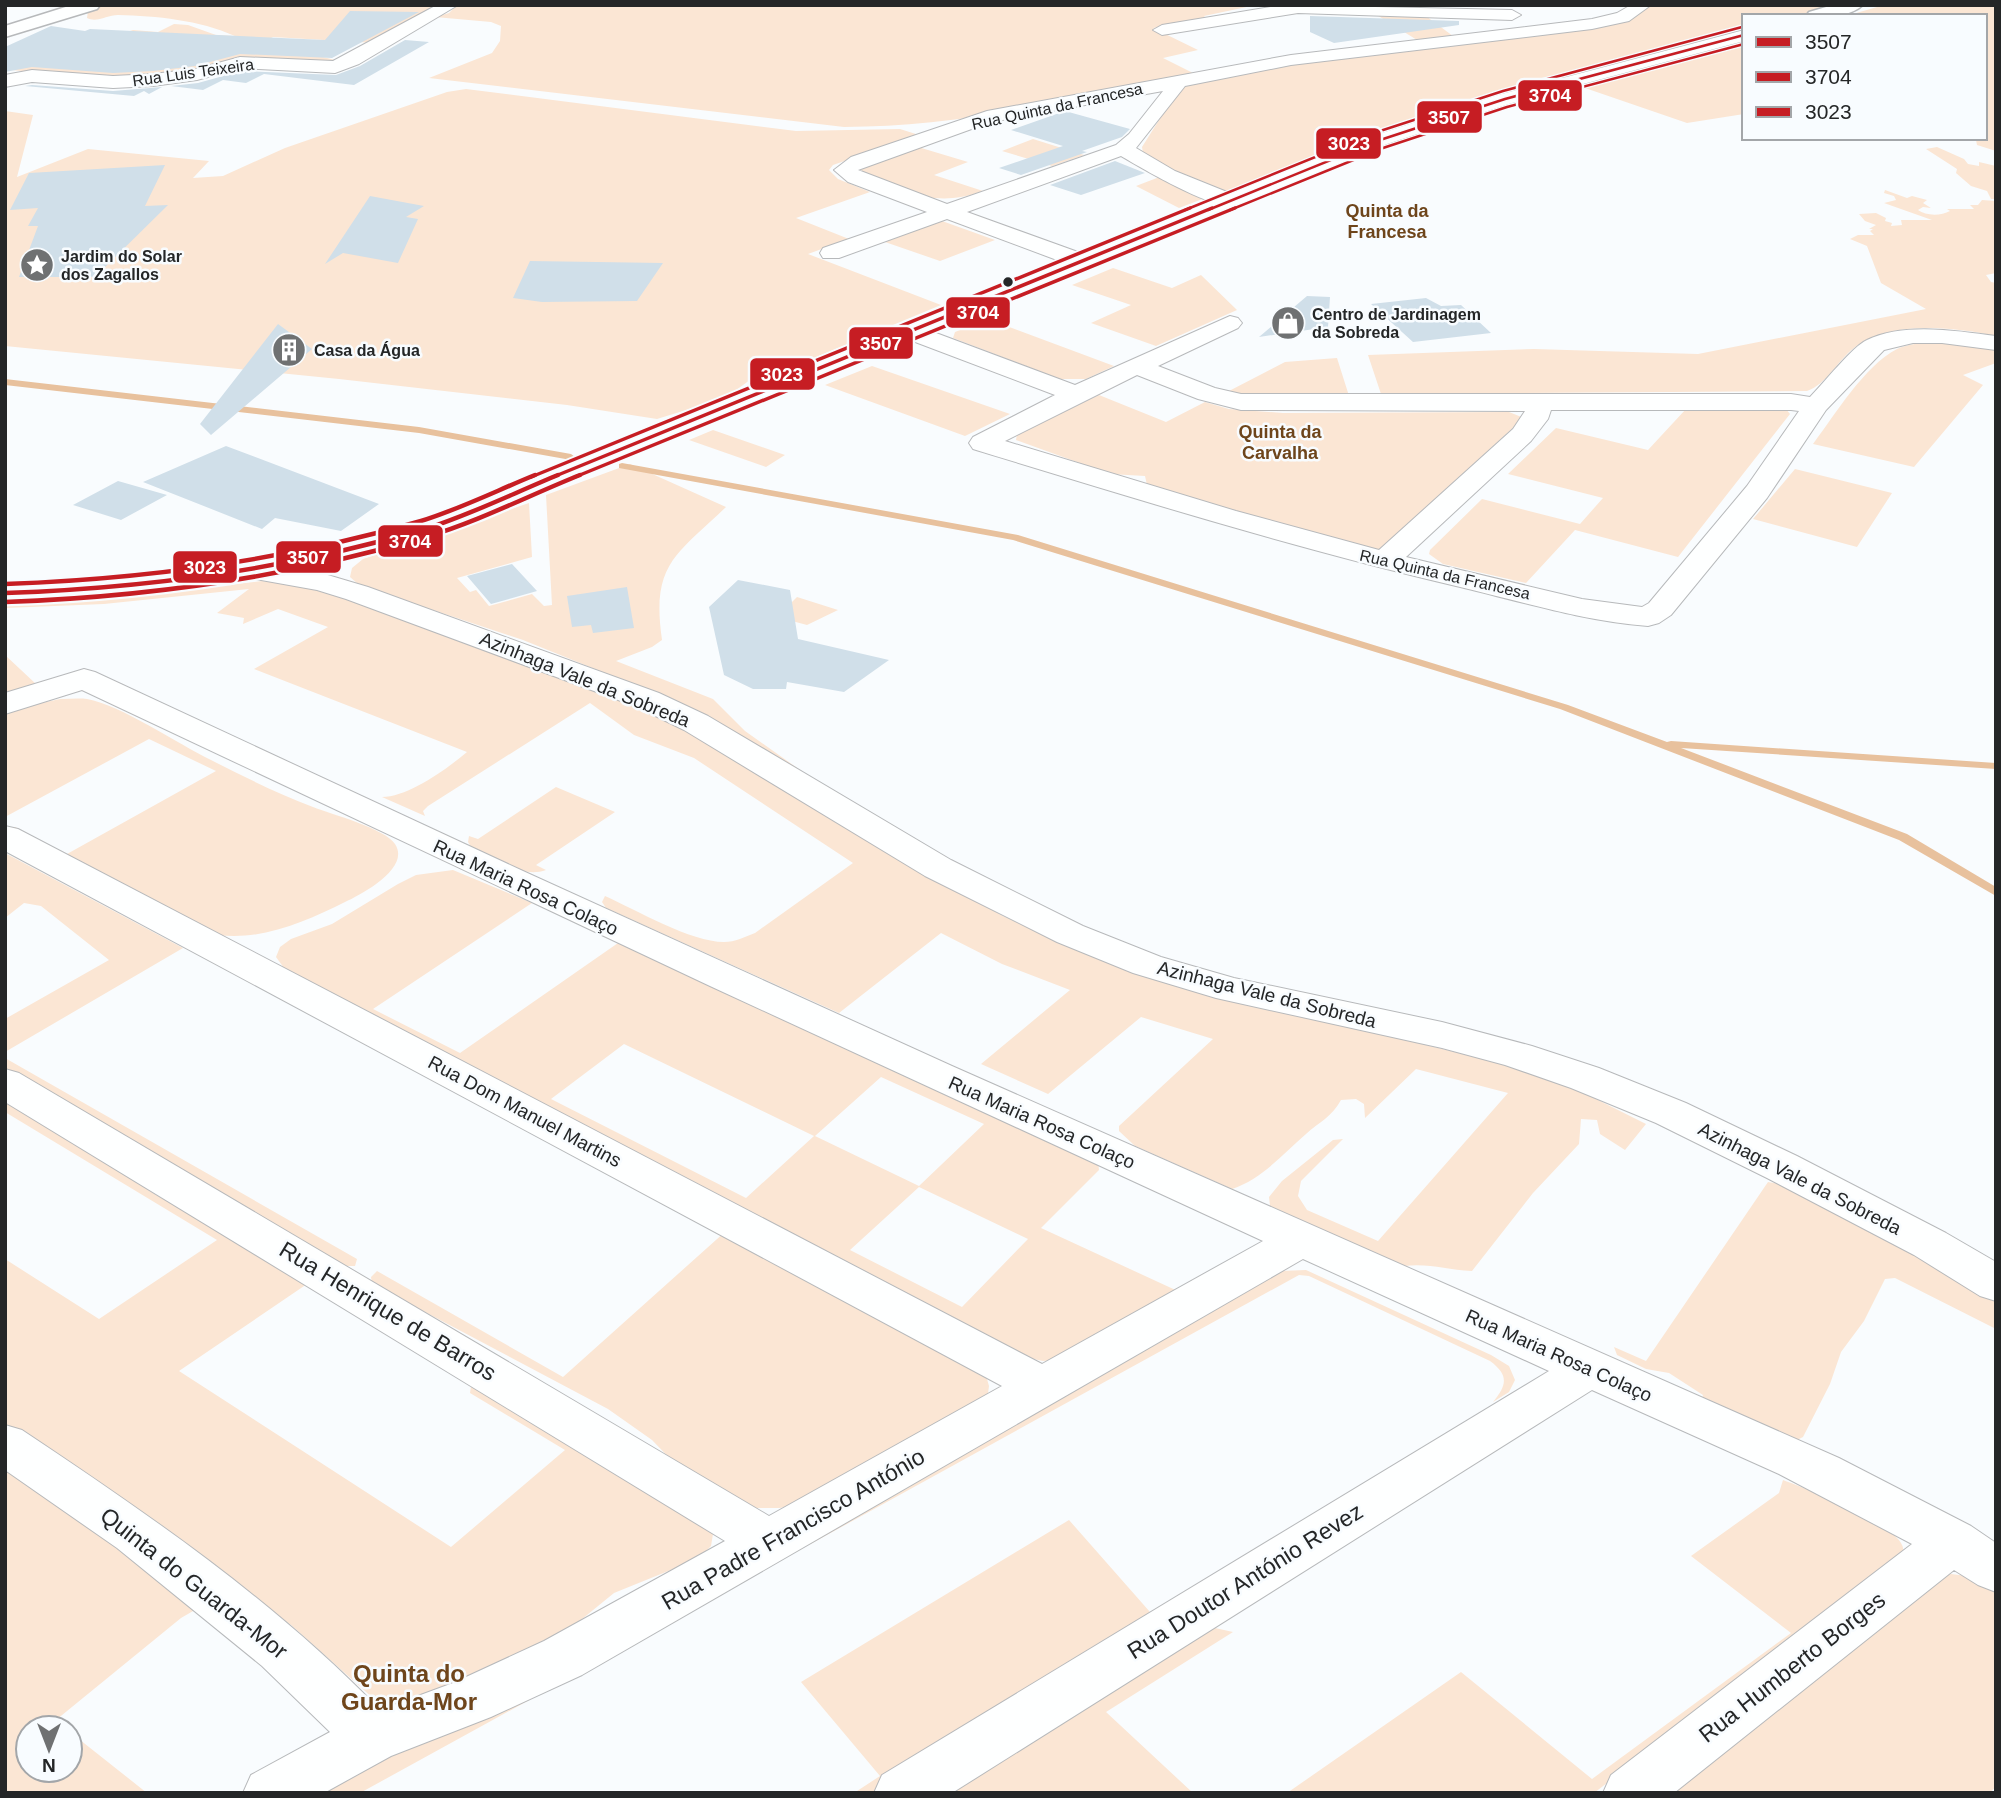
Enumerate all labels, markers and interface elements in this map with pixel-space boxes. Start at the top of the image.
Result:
legend [1742,14,1987,140]
text: 3507 [1805,30,1852,53]
street label: Rua Luis Teixeira [131,56,255,89]
text: 3704 [1805,65,1852,88]
line badge: 3704 [1517,79,1583,112]
street label: Rua Quinta da Francesa [970,80,1144,133]
text: 3704 [1529,85,1572,106]
line badge: 3507 [1416,100,1483,134]
text: 3023 [1805,100,1852,123]
text: 3507 [1428,107,1470,128]
line badge: 3023 [1315,127,1382,160]
text: 3023 [1328,133,1370,154]
district label: Quinta da Francesa [1345,201,1429,242]
place icon: Jardim do Solar dos Zagallos [18,246,56,284]
place label: Jardim do Solar dos Zagallos [61,248,182,283]
unlabelled marker [1001,275,1015,289]
line badge: 3704 [945,296,1011,329]
text: 3704 [957,302,1000,323]
shop icon: Centro de Jardinagem da Sobreda [1269,304,1307,342]
place label: Centro de Jardinagem da Sobreda [1312,306,1481,341]
line badge: 3507 [848,326,914,360]
building icon: Casa da Água [270,331,308,369]
text: 3507 [860,333,902,354]
place label: Casa da Água [314,341,420,359]
line badge: 3023 [749,357,816,391]
text: 3023 [761,364,803,385]
district label: Quinta da Carvalha [1238,422,1322,463]
line badge: 3704 [377,524,444,558]
text: 3704 [389,531,432,552]
line badge: 3507 [275,540,342,574]
text: 3507 [287,547,329,568]
street label: Rua Quinta da Francesa [1358,547,1532,602]
line badge: 3023 [172,550,238,584]
text: 3023 [184,557,226,578]
street label: Azinhaga Vale da Sobreda [477,628,693,731]
street label: Rua Maria Rosa Colaço [430,835,622,940]
street label: Azinhaga Vale da Sobreda [1155,957,1379,1032]
street label: Rua Dom Manuel Martins [425,1052,625,1171]
street label: Rua Maria Rosa Colaço [945,1072,1138,1173]
street label: Azinhaga Vale da Sobreda [1695,1118,1905,1239]
street label: Rua Henrique de Barros [275,1236,501,1386]
street label: Rua Maria Rosa Colaço [1462,1305,1655,1406]
street label: Rua Padre Francisco António [657,1443,929,1615]
street label: Rua Doutor António Revez [1123,1498,1367,1664]
street label: Quinta do Guarda-Mor [95,1502,293,1664]
street label: Rua Humberto Borges [1694,1586,1890,1748]
district label: Quinta do Guarda-Mor [341,1660,477,1715]
north arrow [14,1714,84,1784]
text: N [42,1755,56,1776]

